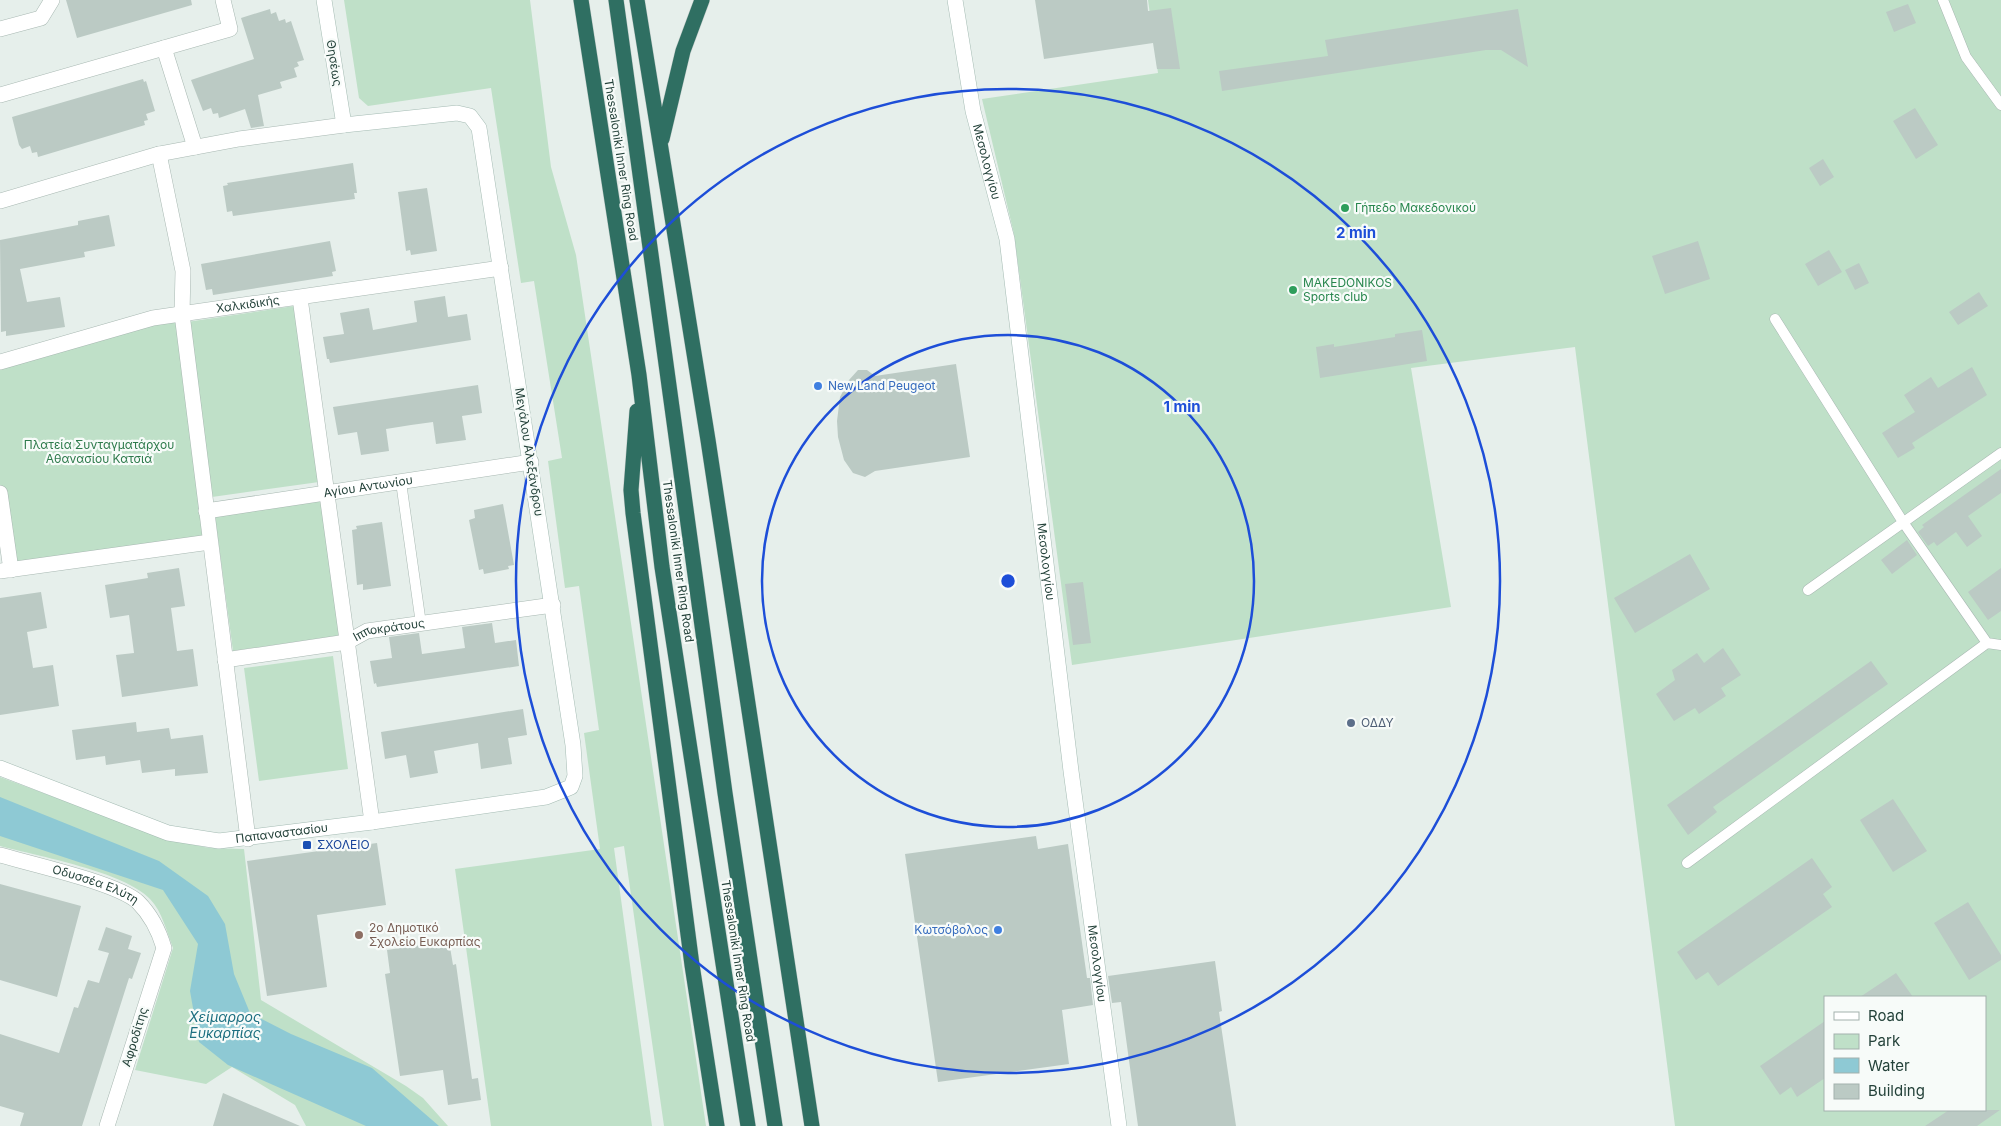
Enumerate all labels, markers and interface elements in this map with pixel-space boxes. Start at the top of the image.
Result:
street label: Θησέως [323,39,346,87]
street label: Thessaloniki Inner Ring Road [601,78,642,242]
street label: Μεσολογγίου [970,122,1004,201]
place label: Γήπεδο Μακεδονικού [1355,200,1476,215]
marker: Γήπεδο Μακεδονικού [1339,202,1351,214]
text: 2 min [1336,223,1376,242]
place label: MAKEDONIKOS Sports club [1303,275,1392,304]
marker: MAKEDONIKOS Sports club [1287,284,1299,296]
street label: Χαλκιδικής [215,292,281,316]
place label: New Land Peugeot [828,378,936,393]
marker: New Land Peugeot [812,380,824,392]
street label: Μεγάλου Αλεξάνδρου [512,387,547,517]
text: 1 min [1163,397,1201,416]
park label: Πλατεία Συνταγματάρχου Αθανασίου Κατσιά [24,437,174,466]
street label: Αγίου Αντωνίου [322,472,414,500]
street label: Thessaloniki Inner Ring Road [660,479,697,643]
street label: Μεσολογγίου [1034,522,1058,601]
centre of rings [999,572,1017,590]
street label: Ιπποκράτους [350,615,426,644]
place label: ΟΔΔΥ [1361,715,1394,730]
marker: ΟΔΔΥ [1345,717,1357,729]
street label: Παπαναστασίου [235,820,329,846]
place label: ΣΧΟΛΕΙΟ [317,837,370,852]
marker: ΣΧΟΛΕΙΟ [301,839,313,851]
street label: Οδυσσέα Ελύτη [51,861,142,907]
street label: Thessaloniki Inner Ring Road [718,879,759,1043]
place label: 2ο Δημοτικό Σχολείο Ευκαρπίας [369,920,481,949]
place label: Κωτσόβολος [914,922,988,937]
marker: Κωτσόβολος [992,924,1004,936]
street label: Μεσολογγίου [1085,924,1110,1003]
marker: 2ο Δημοτικό Σχολείο Ευκαρπίας [353,929,365,941]
legend [1824,996,1986,1111]
street label: Αφροδίτης [118,1005,151,1068]
text: Road [1868,1006,1904,1025]
water label: Χείμαρρος Ευκαρπίας [188,1008,261,1041]
text: Park [1868,1031,1901,1050]
text: Water [1868,1056,1910,1075]
text: Building [1868,1081,1925,1100]

